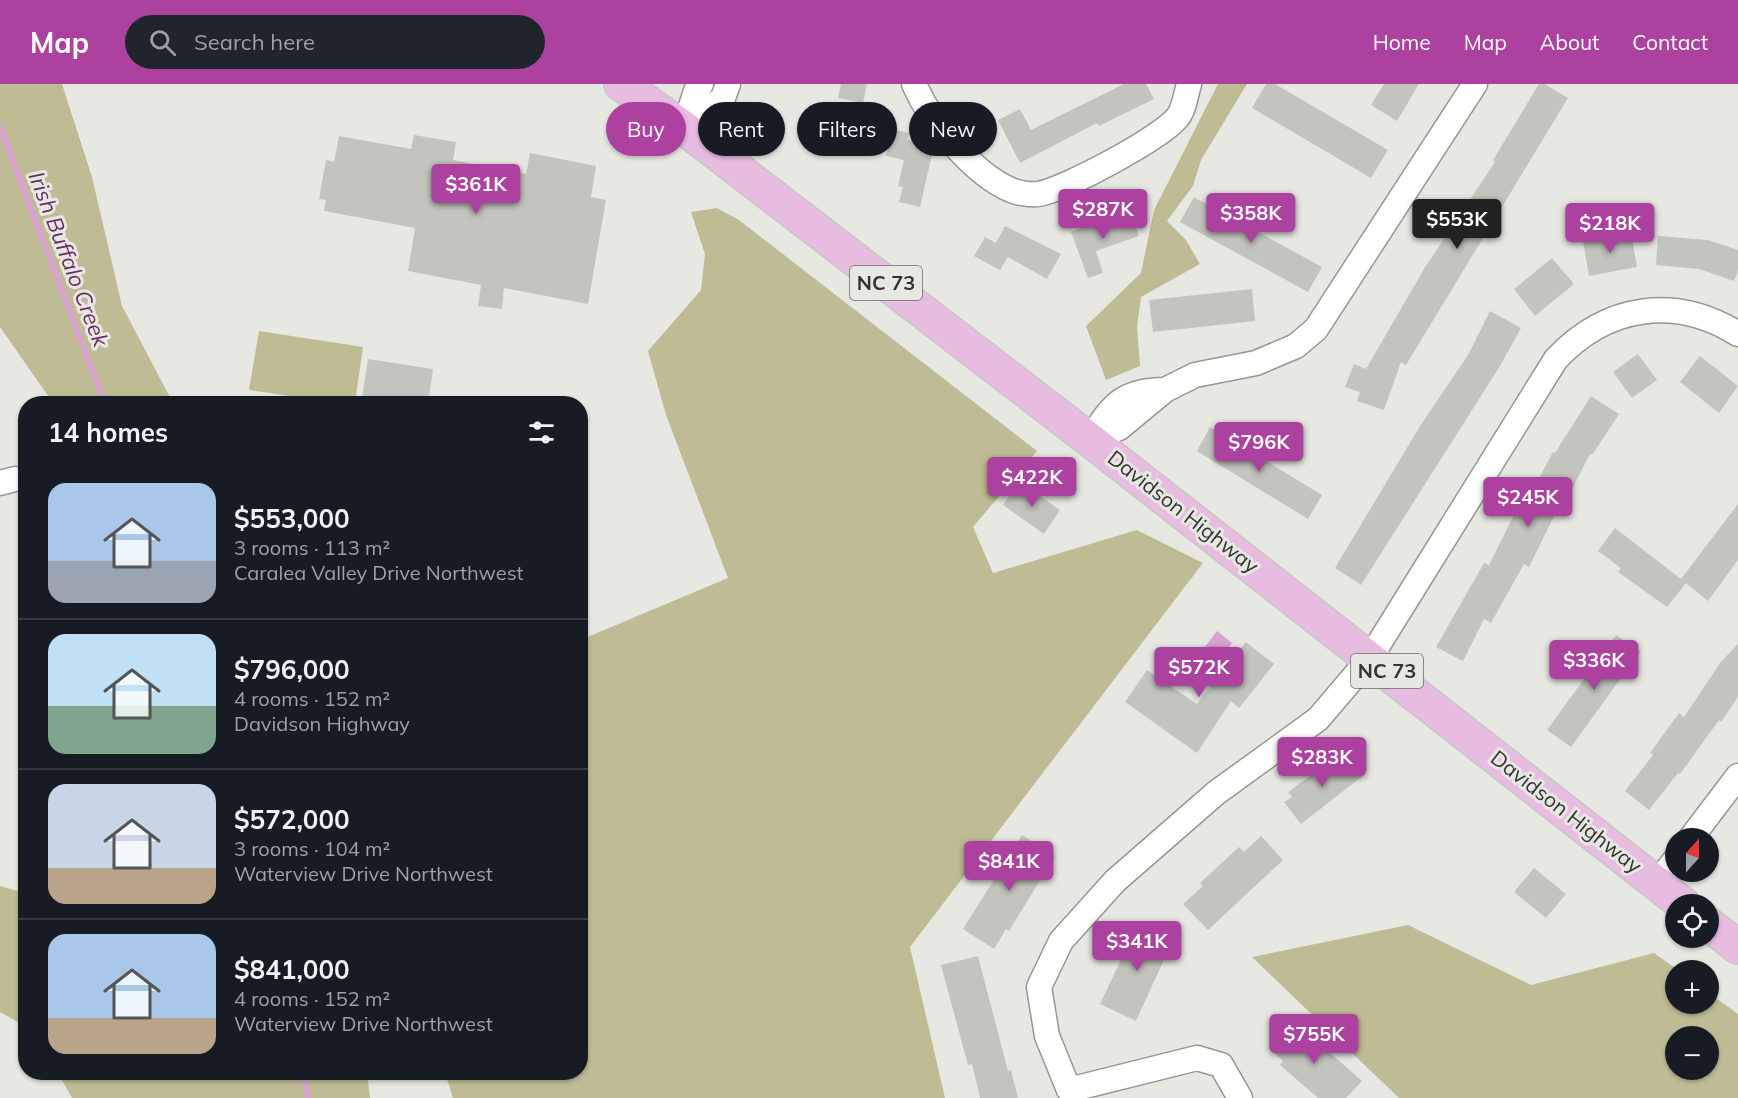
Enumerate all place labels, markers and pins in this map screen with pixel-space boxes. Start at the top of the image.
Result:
pin: $361K [434,164,518,215]
pin: $287K [1061,189,1145,240]
pin: $358K [1209,193,1293,244]
pin: $553K [1415,199,1499,250]
pin: $218K [1568,203,1652,254]
pin: $796K [1217,422,1301,473]
pin: $422K [990,457,1074,508]
pin: $245K [1486,477,1570,528]
pin: $336K [1552,640,1636,691]
pin: $572K [1157,647,1241,698]
pin: $283K [1280,737,1364,788]
pin: $841K [967,841,1051,892]
pin: $341K [1095,921,1179,972]
pin: $755K [1272,1014,1356,1065]

